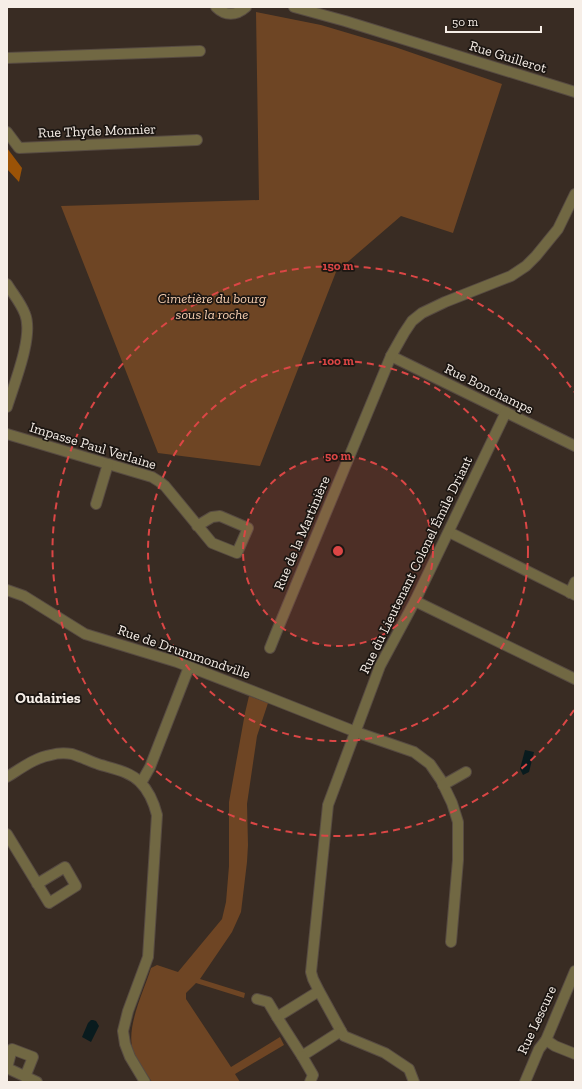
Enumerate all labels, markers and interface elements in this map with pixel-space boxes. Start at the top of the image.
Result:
scale bar [446,8,541,34]
text: 50 m [452,15,479,29]
street label: Rue Guillerot [467,37,549,77]
street label: Rue Thyde Monnier [38,120,156,142]
text: 150 m [323,259,354,273]
park label: Cimetière du bourg sous la roche [158,290,267,323]
text: 100 m [322,354,354,368]
street label: Rue Bonchamps [442,360,536,418]
street label: Impasse Paul Verlaine [28,419,159,473]
text: 50 m [325,449,351,463]
street label: Rue du Lieutenant Colonel Émile Driant [356,453,477,677]
street label: Rue de la Martinière [270,473,334,593]
centre of rings [331,544,345,558]
street label: Rue de Drummondville [115,621,253,683]
district label: Oudairies [15,689,81,707]
street label: Rue Lescure [514,983,560,1057]

